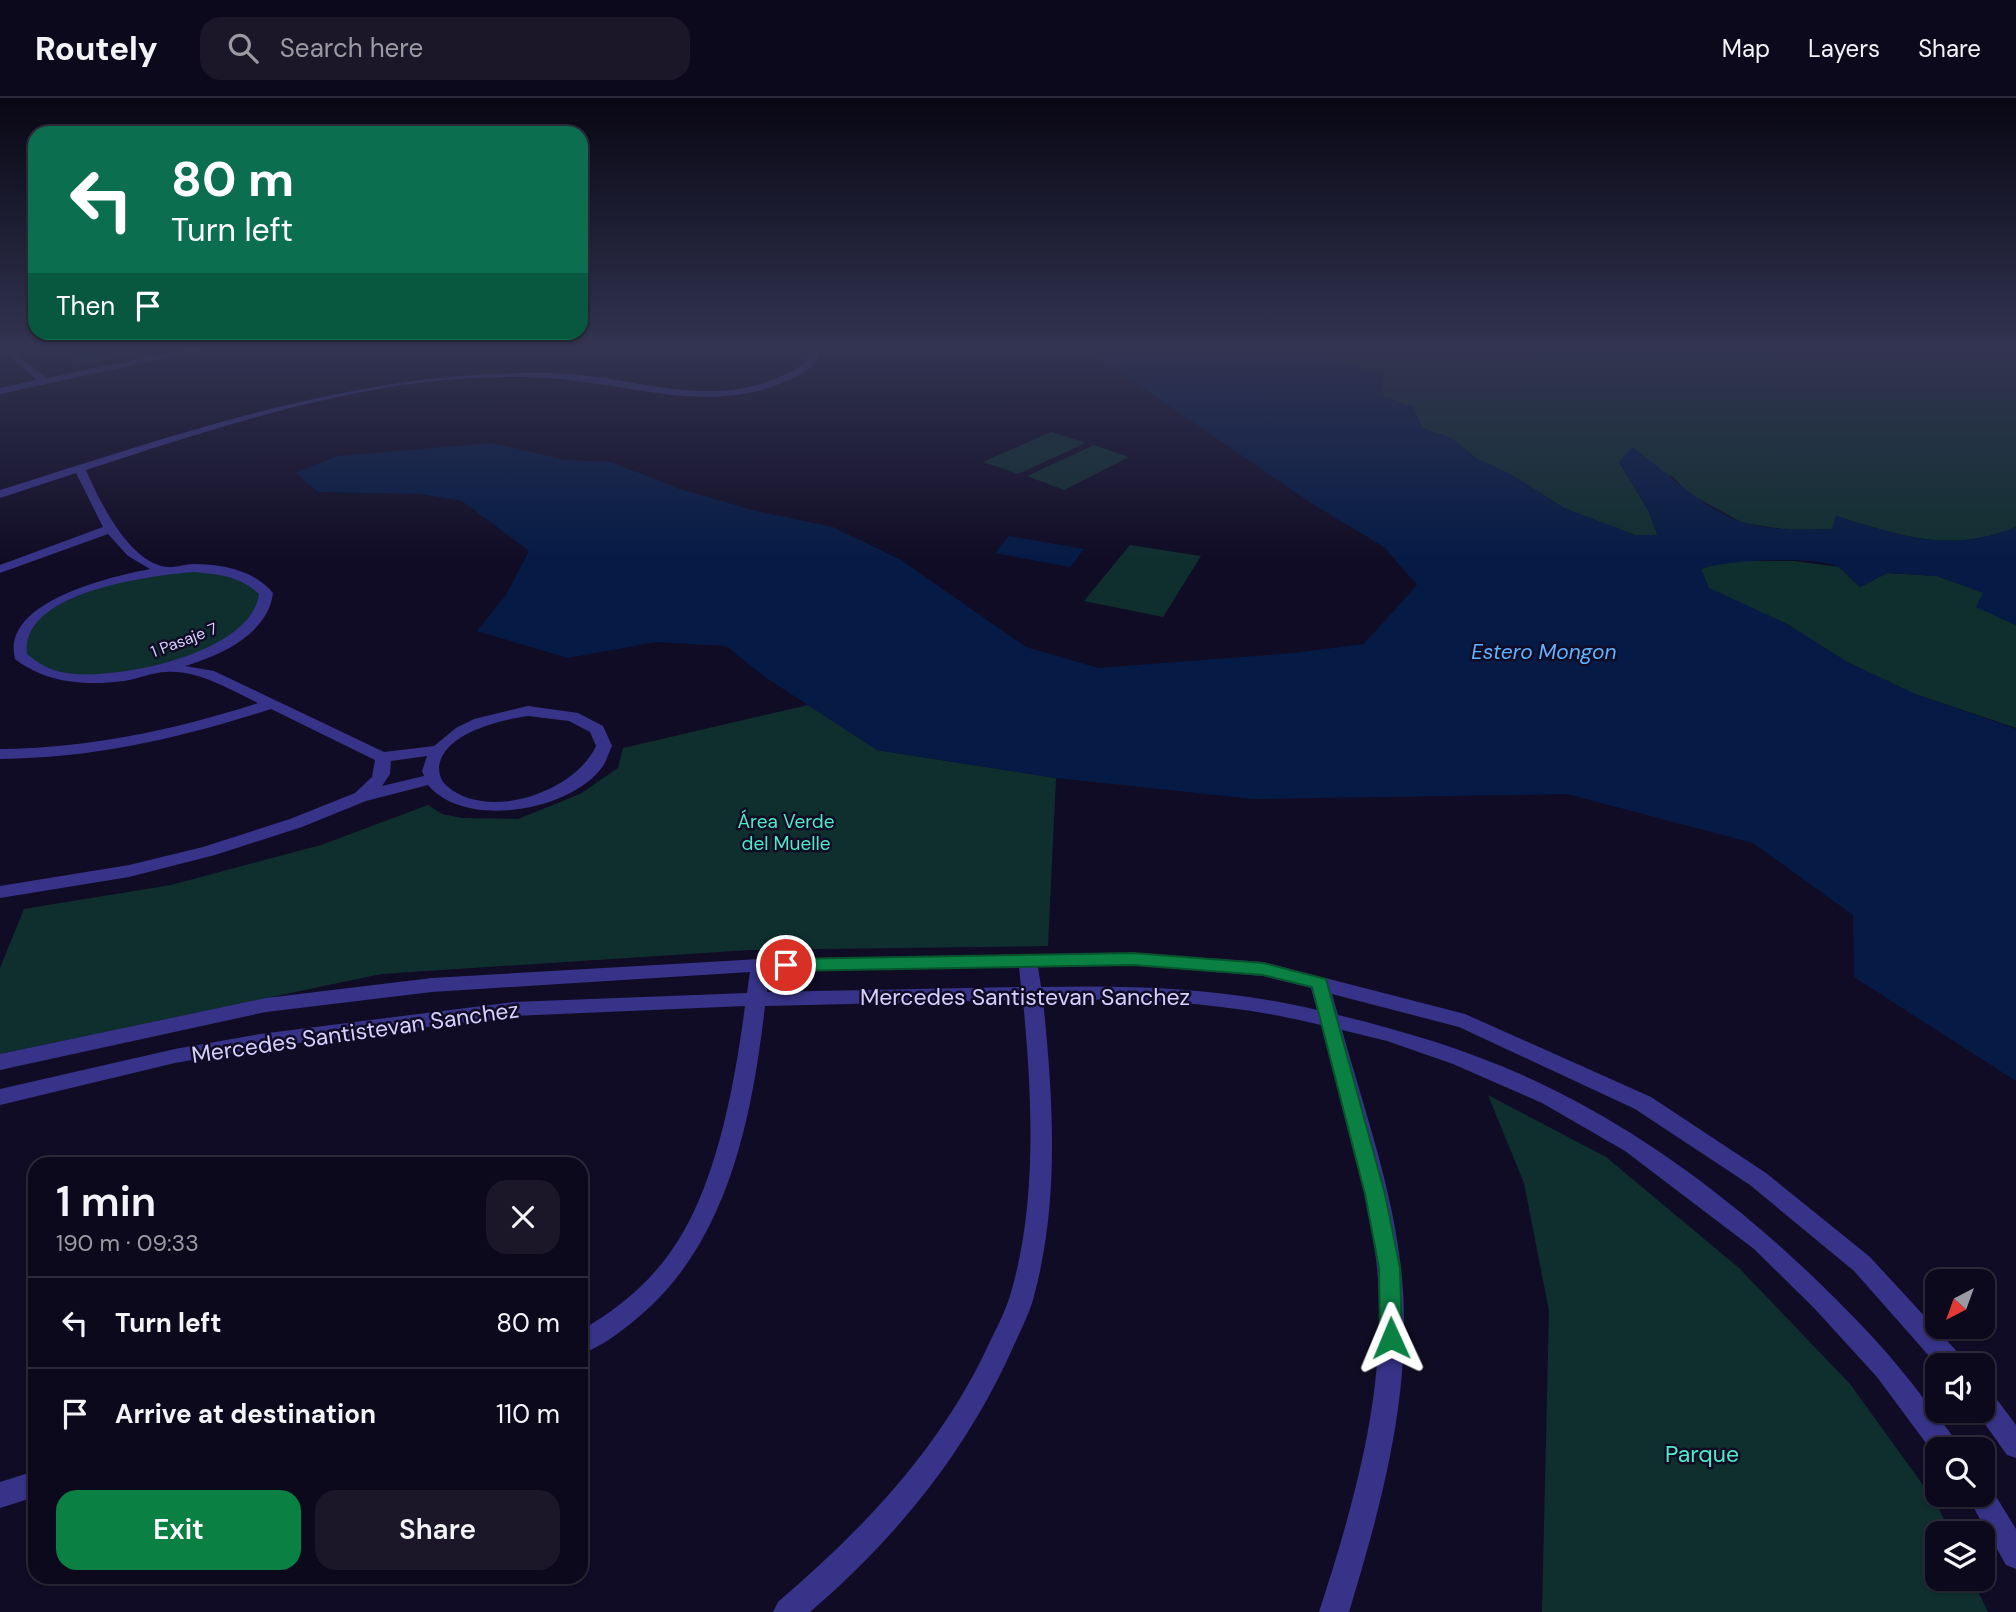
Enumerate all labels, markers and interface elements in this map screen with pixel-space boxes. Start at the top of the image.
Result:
search box [200,17,690,80]
text: Routely [35,27,158,70]
icon: search [224,29,262,67]
text: Search here [280,31,423,65]
text: Map [1722,33,1770,64]
text: Layers [1808,33,1880,64]
text: Share [1918,33,1981,64]
text: 80 m [171,147,294,211]
icon: left [56,154,147,245]
text: Turn left [171,209,293,251]
icon: arrive [129,287,167,325]
text: Then [56,289,115,323]
street label: 1 Pasaje 7 [148,618,220,662]
water label: Estero Mongon [1471,638,1617,666]
park label: Área Verde del Muelle [737,809,835,856]
pin [756,935,816,995]
icon: arrive [767,946,805,984]
street label: Mercedes Santistevan Sanchez [860,982,1190,1012]
street label: Mercedes Santistevan Sanchez [189,994,521,1070]
text: 1 min [56,1174,156,1229]
button: close [486,1180,560,1254]
text: 190 m · 09:33 [56,1228,199,1258]
north arrow [1925,1269,1995,1339]
map controls [1925,1269,1995,1591]
position arrow [1354,1301,1428,1375]
icon: left [56,1304,94,1342]
text: Turn left [115,1306,222,1340]
text: 80 m [496,1306,560,1340]
button: sound [1925,1353,1995,1423]
icon: arrive [56,1395,94,1433]
text: Arrive at destination [115,1397,376,1431]
text: 110 m [496,1397,560,1431]
button: search [1925,1437,1995,1507]
park label: Parque [1665,1439,1739,1469]
button: Exit [56,1490,301,1570]
button: Share [315,1490,560,1570]
button: layers [1925,1521,1995,1591]

